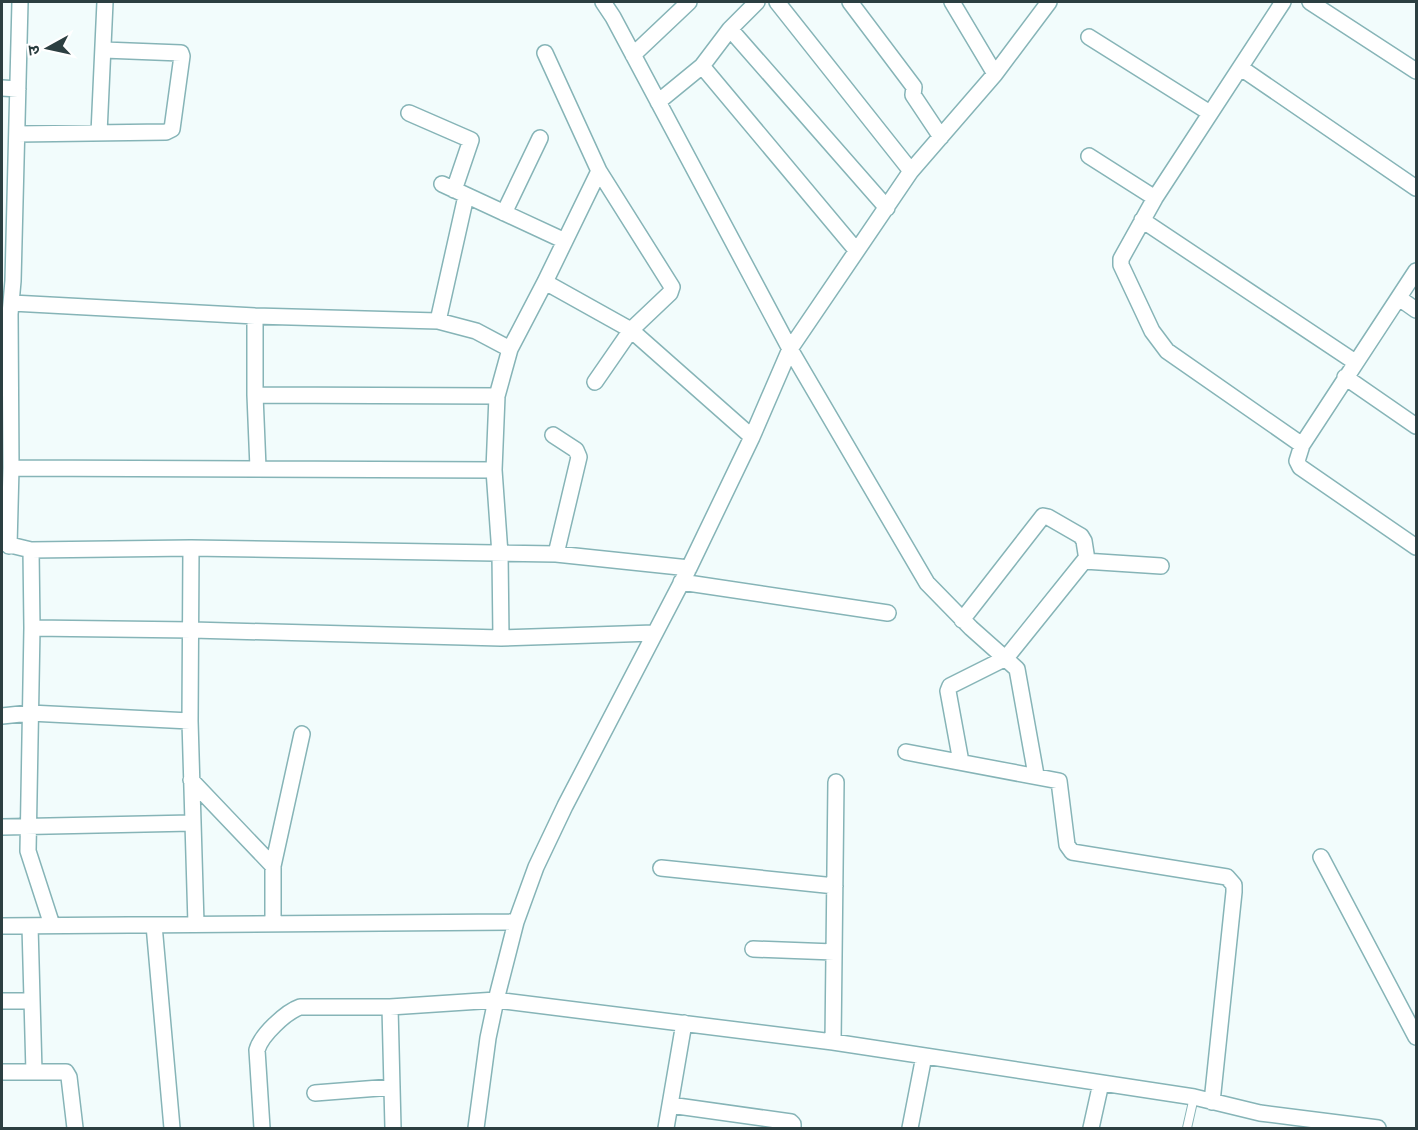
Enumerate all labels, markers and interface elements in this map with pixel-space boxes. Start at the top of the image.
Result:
north arrow [18,18,78,78]
text: उ [23,43,44,56]

